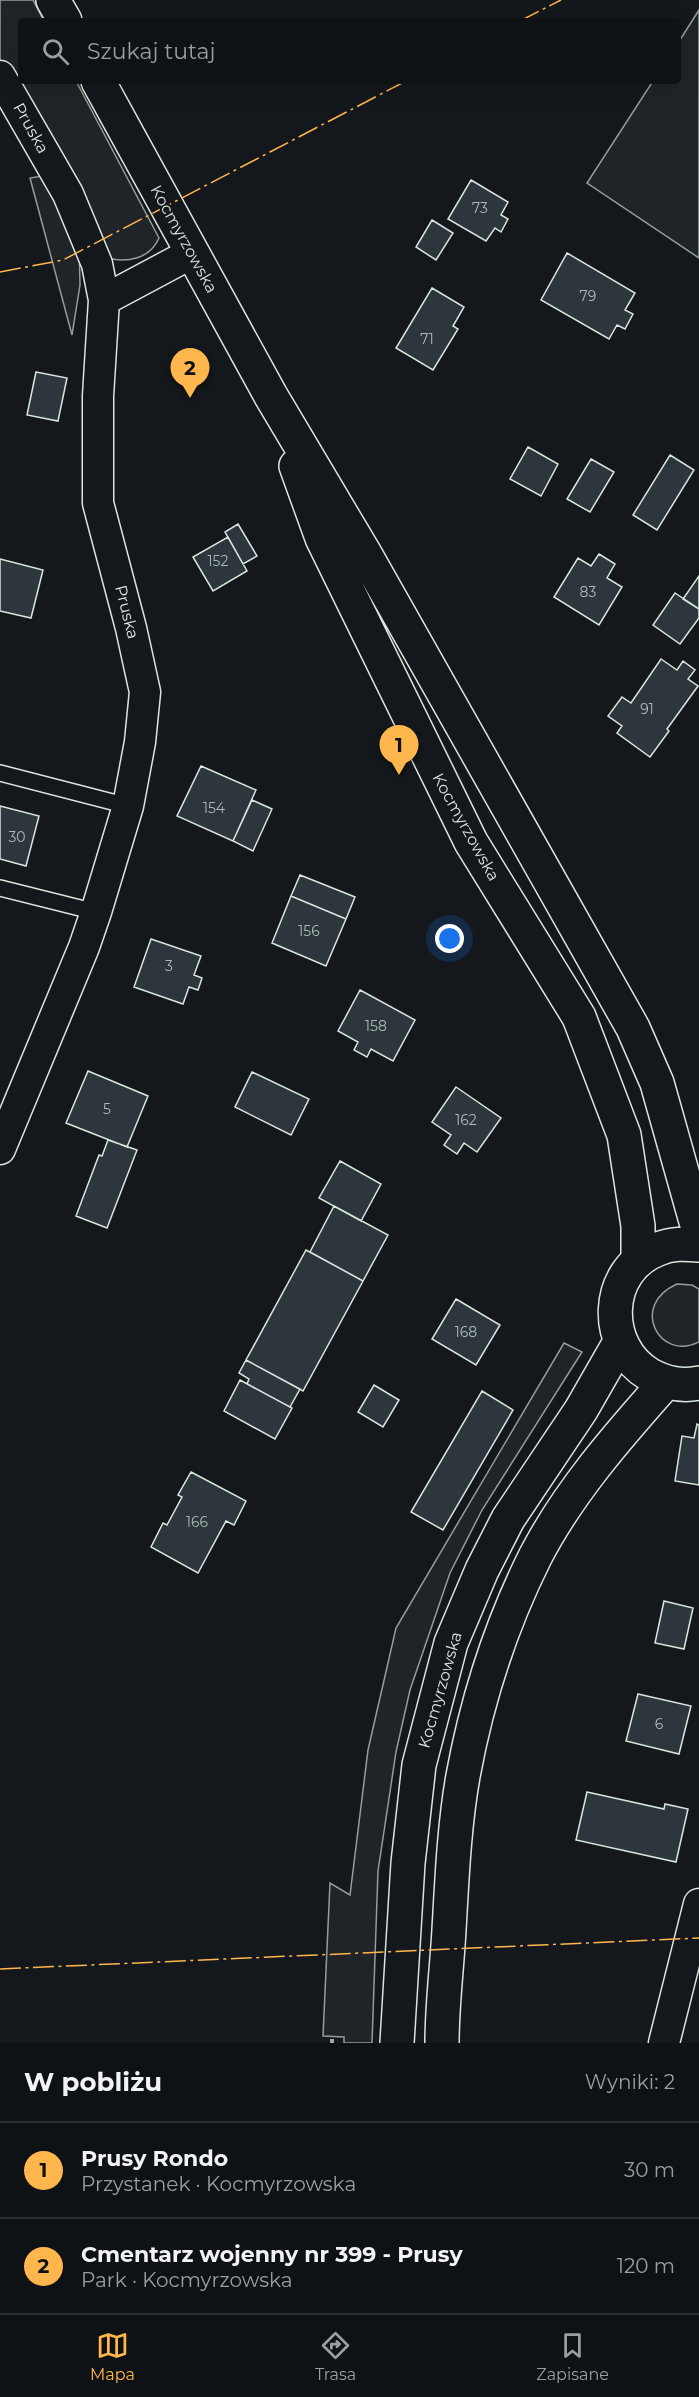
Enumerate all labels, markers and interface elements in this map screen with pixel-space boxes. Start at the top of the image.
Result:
search box [18,18,681,84]
icon: search [39,35,72,68]
text: Szukaj tutaj [87,38,215,65]
street label: Pruska [9,99,53,157]
street label: Kocmyrzowska [147,182,221,296]
house number: 73 [472,199,488,217]
house number: 79 [580,287,596,305]
house number: 71 [420,330,434,348]
pin: 2 [170,348,210,398]
house number: 152 [208,552,228,570]
street label: Pruska [111,583,143,641]
house number: 83 [580,583,597,601]
house number: 91 [640,700,654,718]
pin: 1 [380,726,418,775]
street label: Kocmyrzowska [429,770,503,884]
house number: 154 [203,799,226,817]
house number: 30 [8,828,26,846]
house number: 156 [298,922,320,940]
your location [435,924,464,953]
house number: 3 [165,957,173,975]
house number: 158 [365,1017,387,1035]
house number: 5 [103,1100,111,1118]
house number: 162 [455,1111,477,1129]
house number: 168 [455,1323,477,1341]
house number: 166 [186,1513,209,1531]
street label: Kocmyrzowska [414,1630,466,1750]
house number: 6 [655,1715,664,1733]
text: W pobliżu [24,2066,162,2098]
text: Wyniki: 2 [585,2070,675,2094]
text: Prusy Rondo [81,2145,228,2172]
text: 1 [40,2158,47,2182]
text: 30 m [624,2158,675,2182]
text: Przystanek · Kocmyrzowska [81,2172,356,2196]
text: Cmentarz wojenny nr 399 - Prusy [81,2241,463,2268]
text: 2 [38,2254,49,2278]
text: 120 m [617,2254,675,2278]
text: Park · Kocmyrzowska [81,2268,293,2292]
tab: Mapa [90,2329,135,2384]
tab: Trasa [315,2329,356,2384]
tab: Zapisane [536,2329,609,2384]

